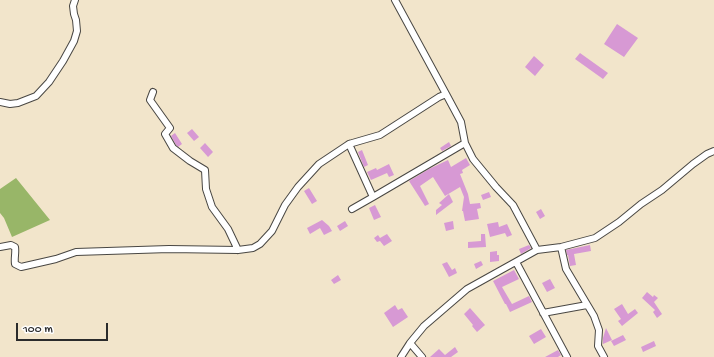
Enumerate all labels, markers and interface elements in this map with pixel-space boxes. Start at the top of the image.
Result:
scale bar [18,315,110,341]
text: 100 m [23,323,53,337]

